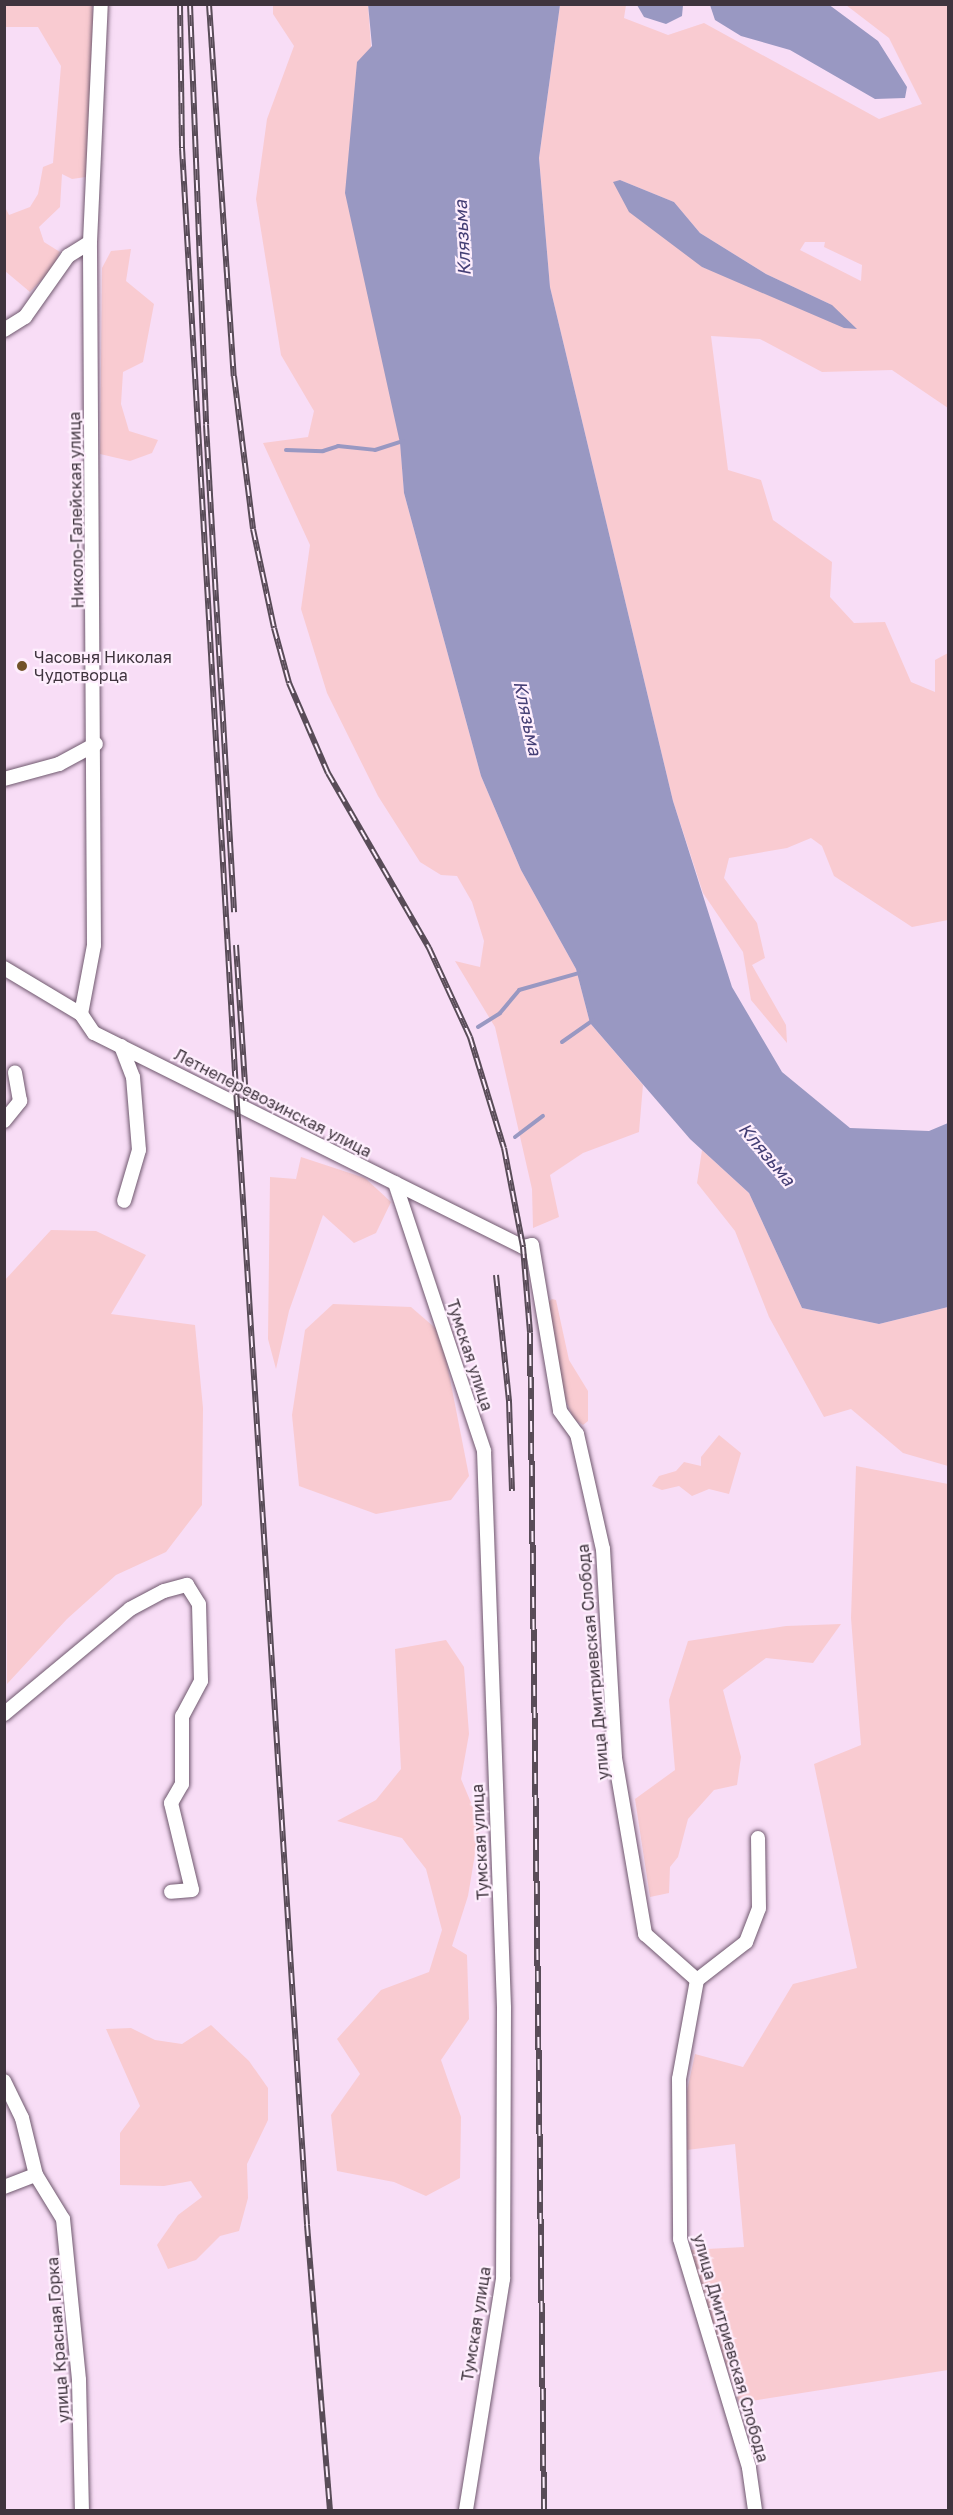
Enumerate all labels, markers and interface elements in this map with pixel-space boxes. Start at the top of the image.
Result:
water label: Клязьма [449,200,475,276]
street label: Николо-Галейская улица [65,411,87,609]
place label: Часовня Николая Чудотворца [34,647,172,685]
marker: Часовня Николая Чудотворца [15,659,29,673]
water label: Клязьма [510,679,546,757]
street label: Летнеперевозинская улица [171,1045,375,1161]
water label: Клязьма [734,1118,800,1190]
street label: Тумская улица [443,1297,497,1413]
street label: улица Дмитриевская Слобода [573,1543,613,1781]
street label: Тумская улица [467,1784,493,1900]
street label: улица Дмитриевская Слобода [689,2232,773,2464]
street label: улица Красная Горка [43,2256,73,2424]
street label: Тумская улица [457,2265,495,2383]

